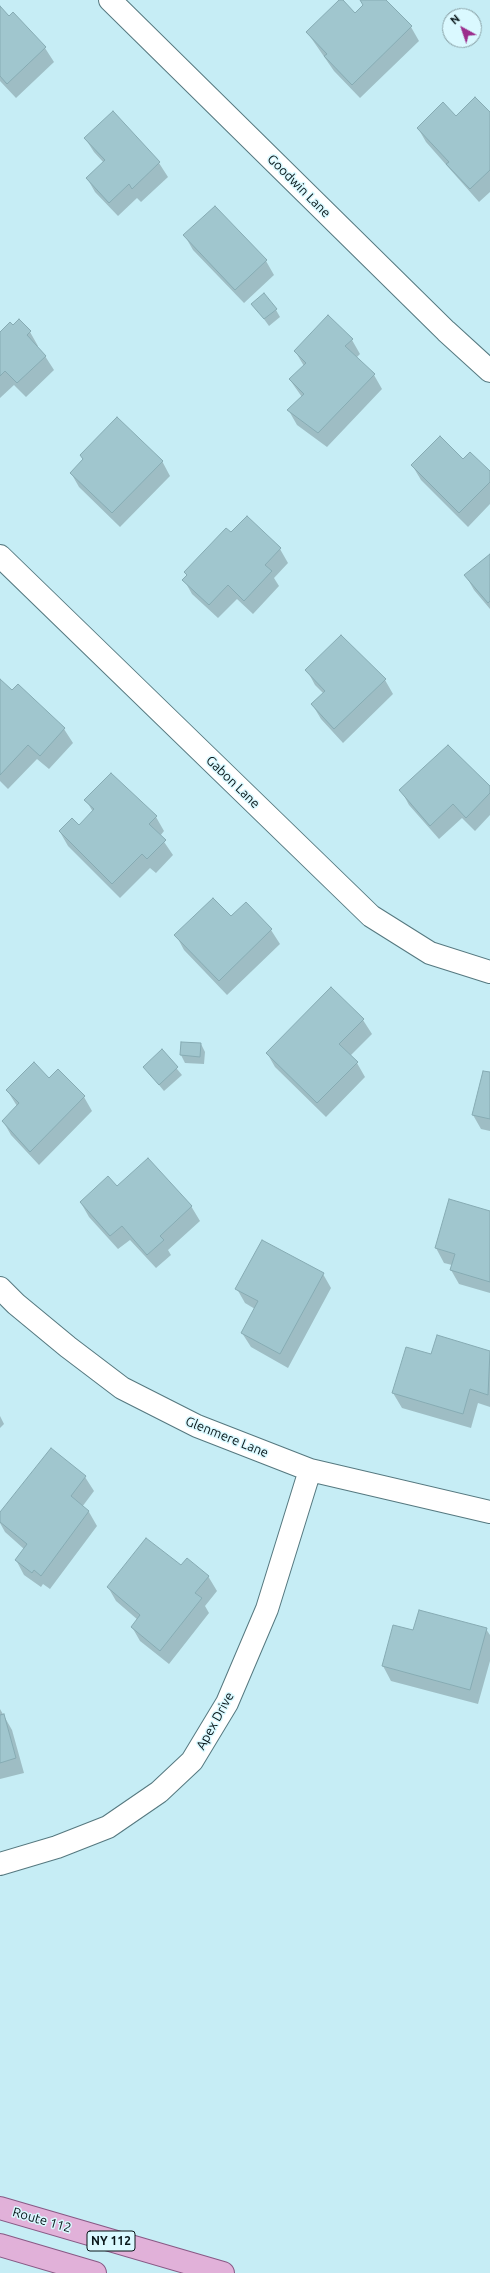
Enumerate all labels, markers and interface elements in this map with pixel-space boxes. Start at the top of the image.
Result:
north arrow [442,8,482,48]
text: N [448,12,462,27]
street label: Goodwin Lane [264,151,334,221]
street label: Gabon Lane [203,752,263,812]
street label: Glenmere Lane [183,1413,271,1461]
street label: Apex Drive [193,1689,237,1753]
street label: Route 112 [11,2204,73,2236]
road number: NY 112 [87,2231,135,2251]

